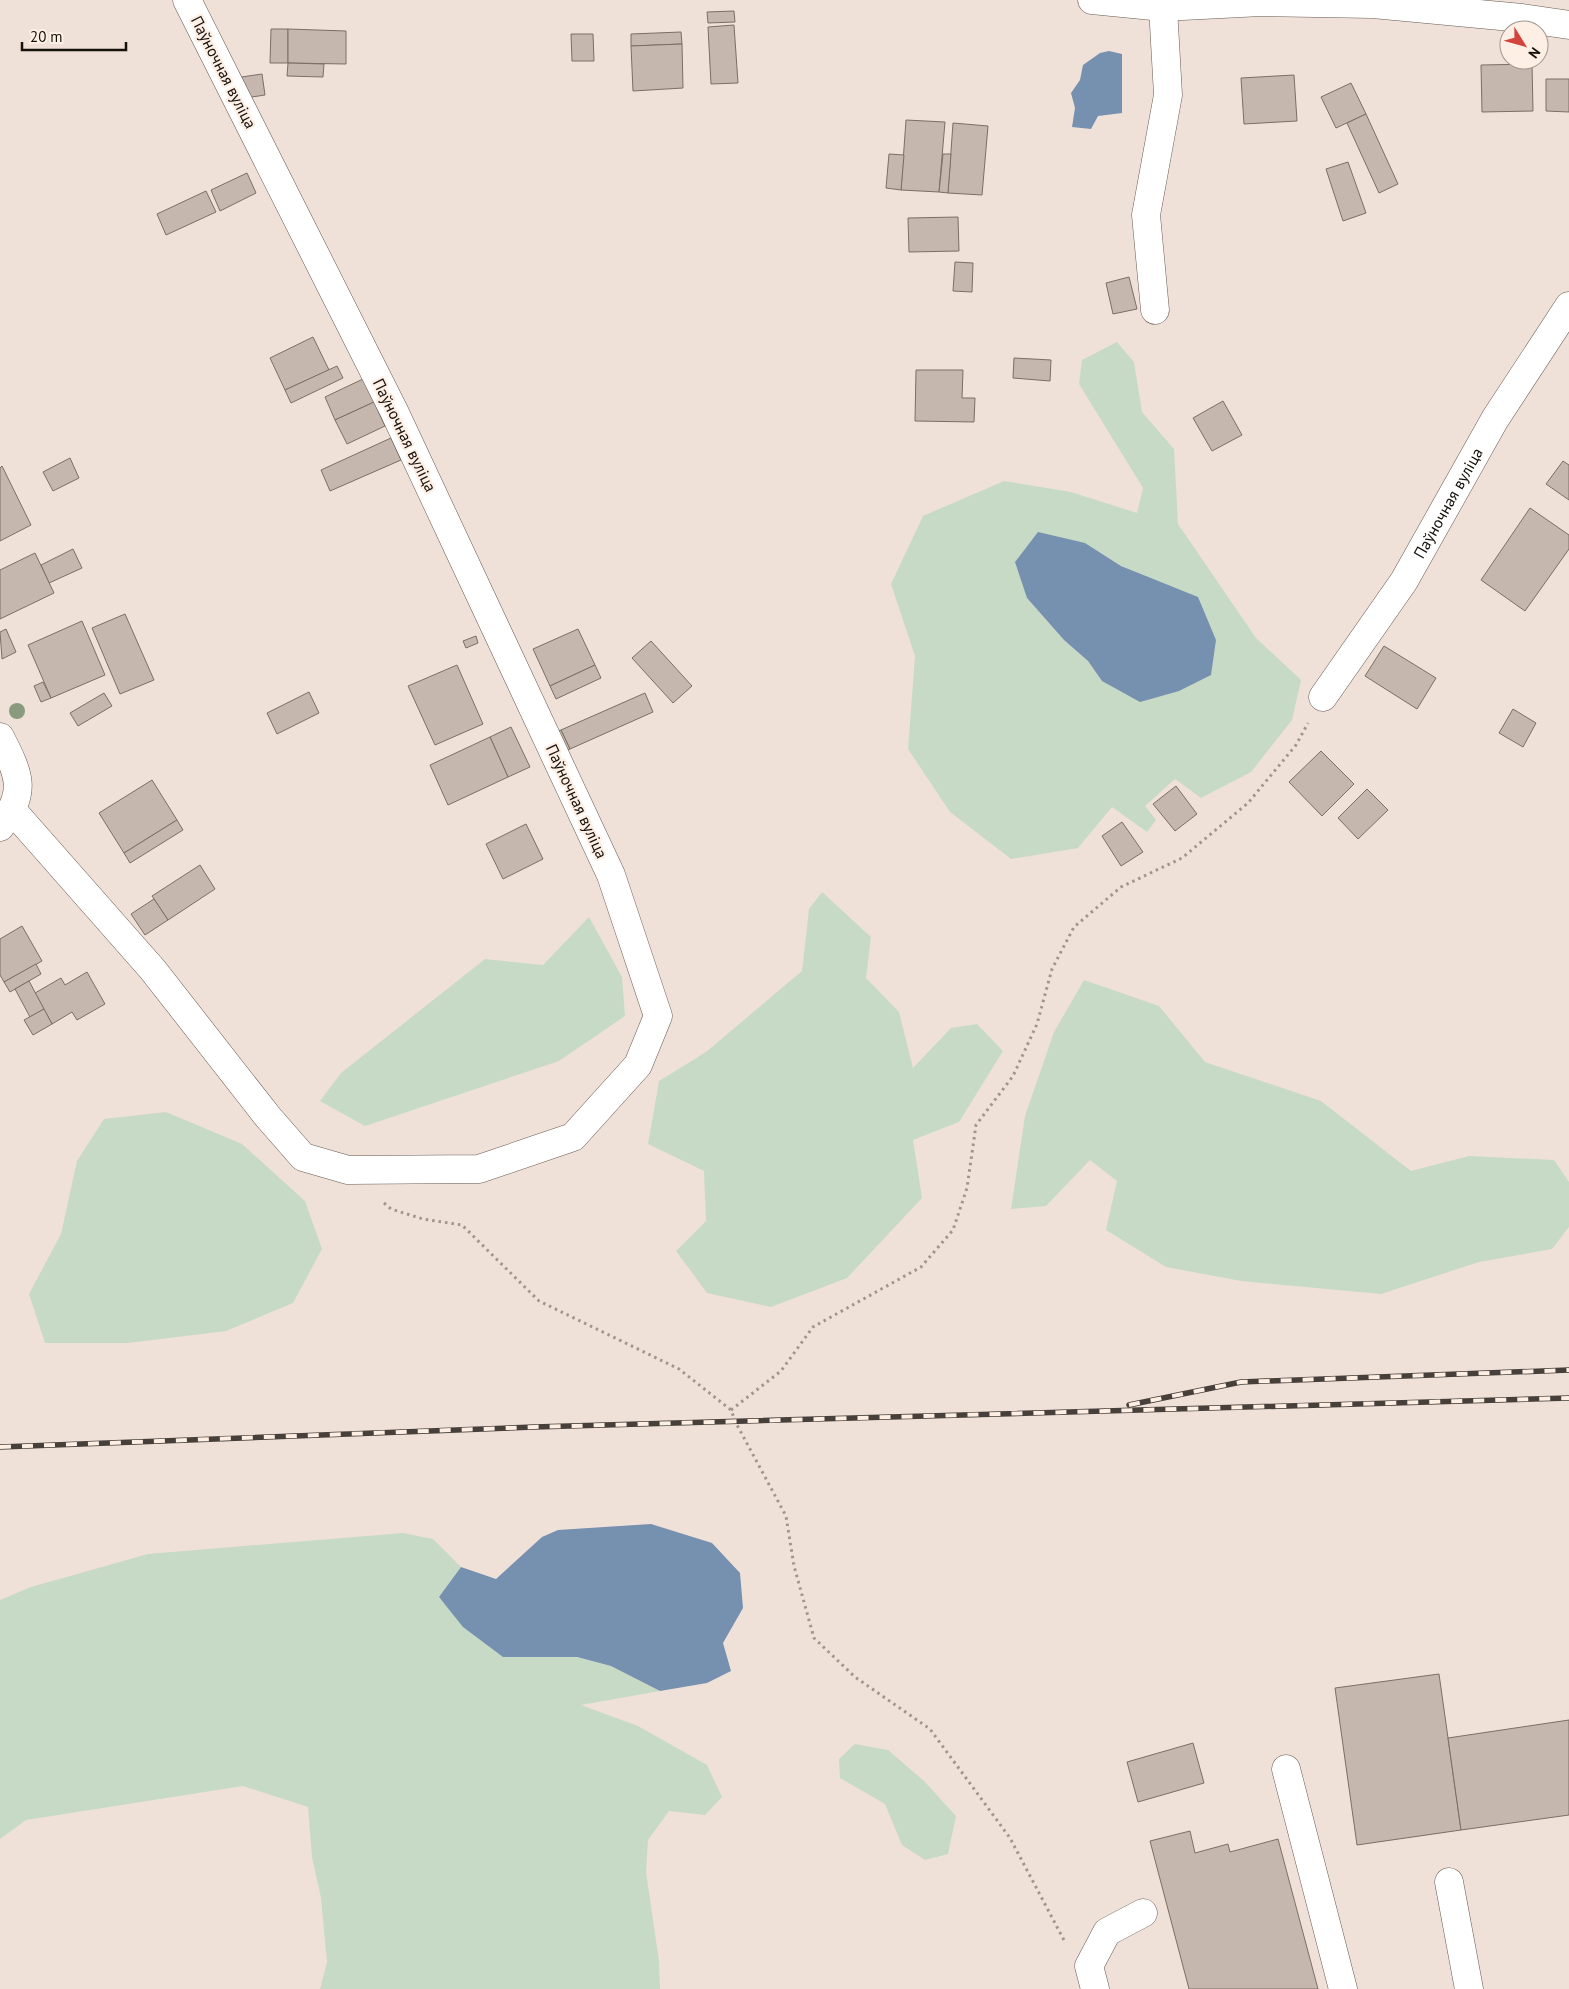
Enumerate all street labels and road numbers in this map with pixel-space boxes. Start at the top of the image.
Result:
street label: Паўночная вуліца [187,12,261,132]
street label: Паўночная вуліца [369,375,441,495]
street label: Паўночная вуліца [1409,444,1487,562]
street label: Паўночная вуліца [542,741,612,861]

